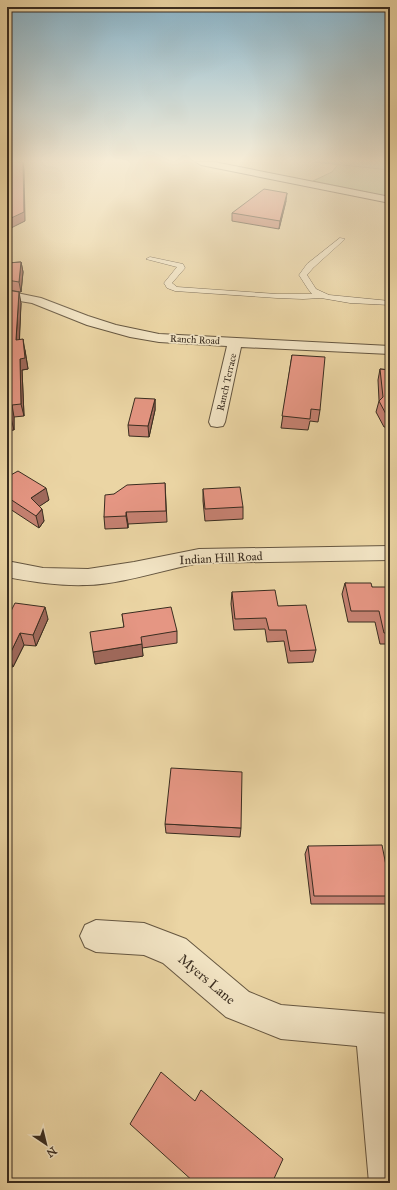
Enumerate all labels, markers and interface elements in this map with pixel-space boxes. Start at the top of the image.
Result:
street label: Ranch Road [170,333,220,347]
street label: Ranch Terrace [215,352,239,412]
street label: Indian Hill Road [179,549,263,567]
street label: Myers Lane [175,951,239,1008]
north arrow [26,1124,66,1164]
text: N [43,1144,59,1160]

